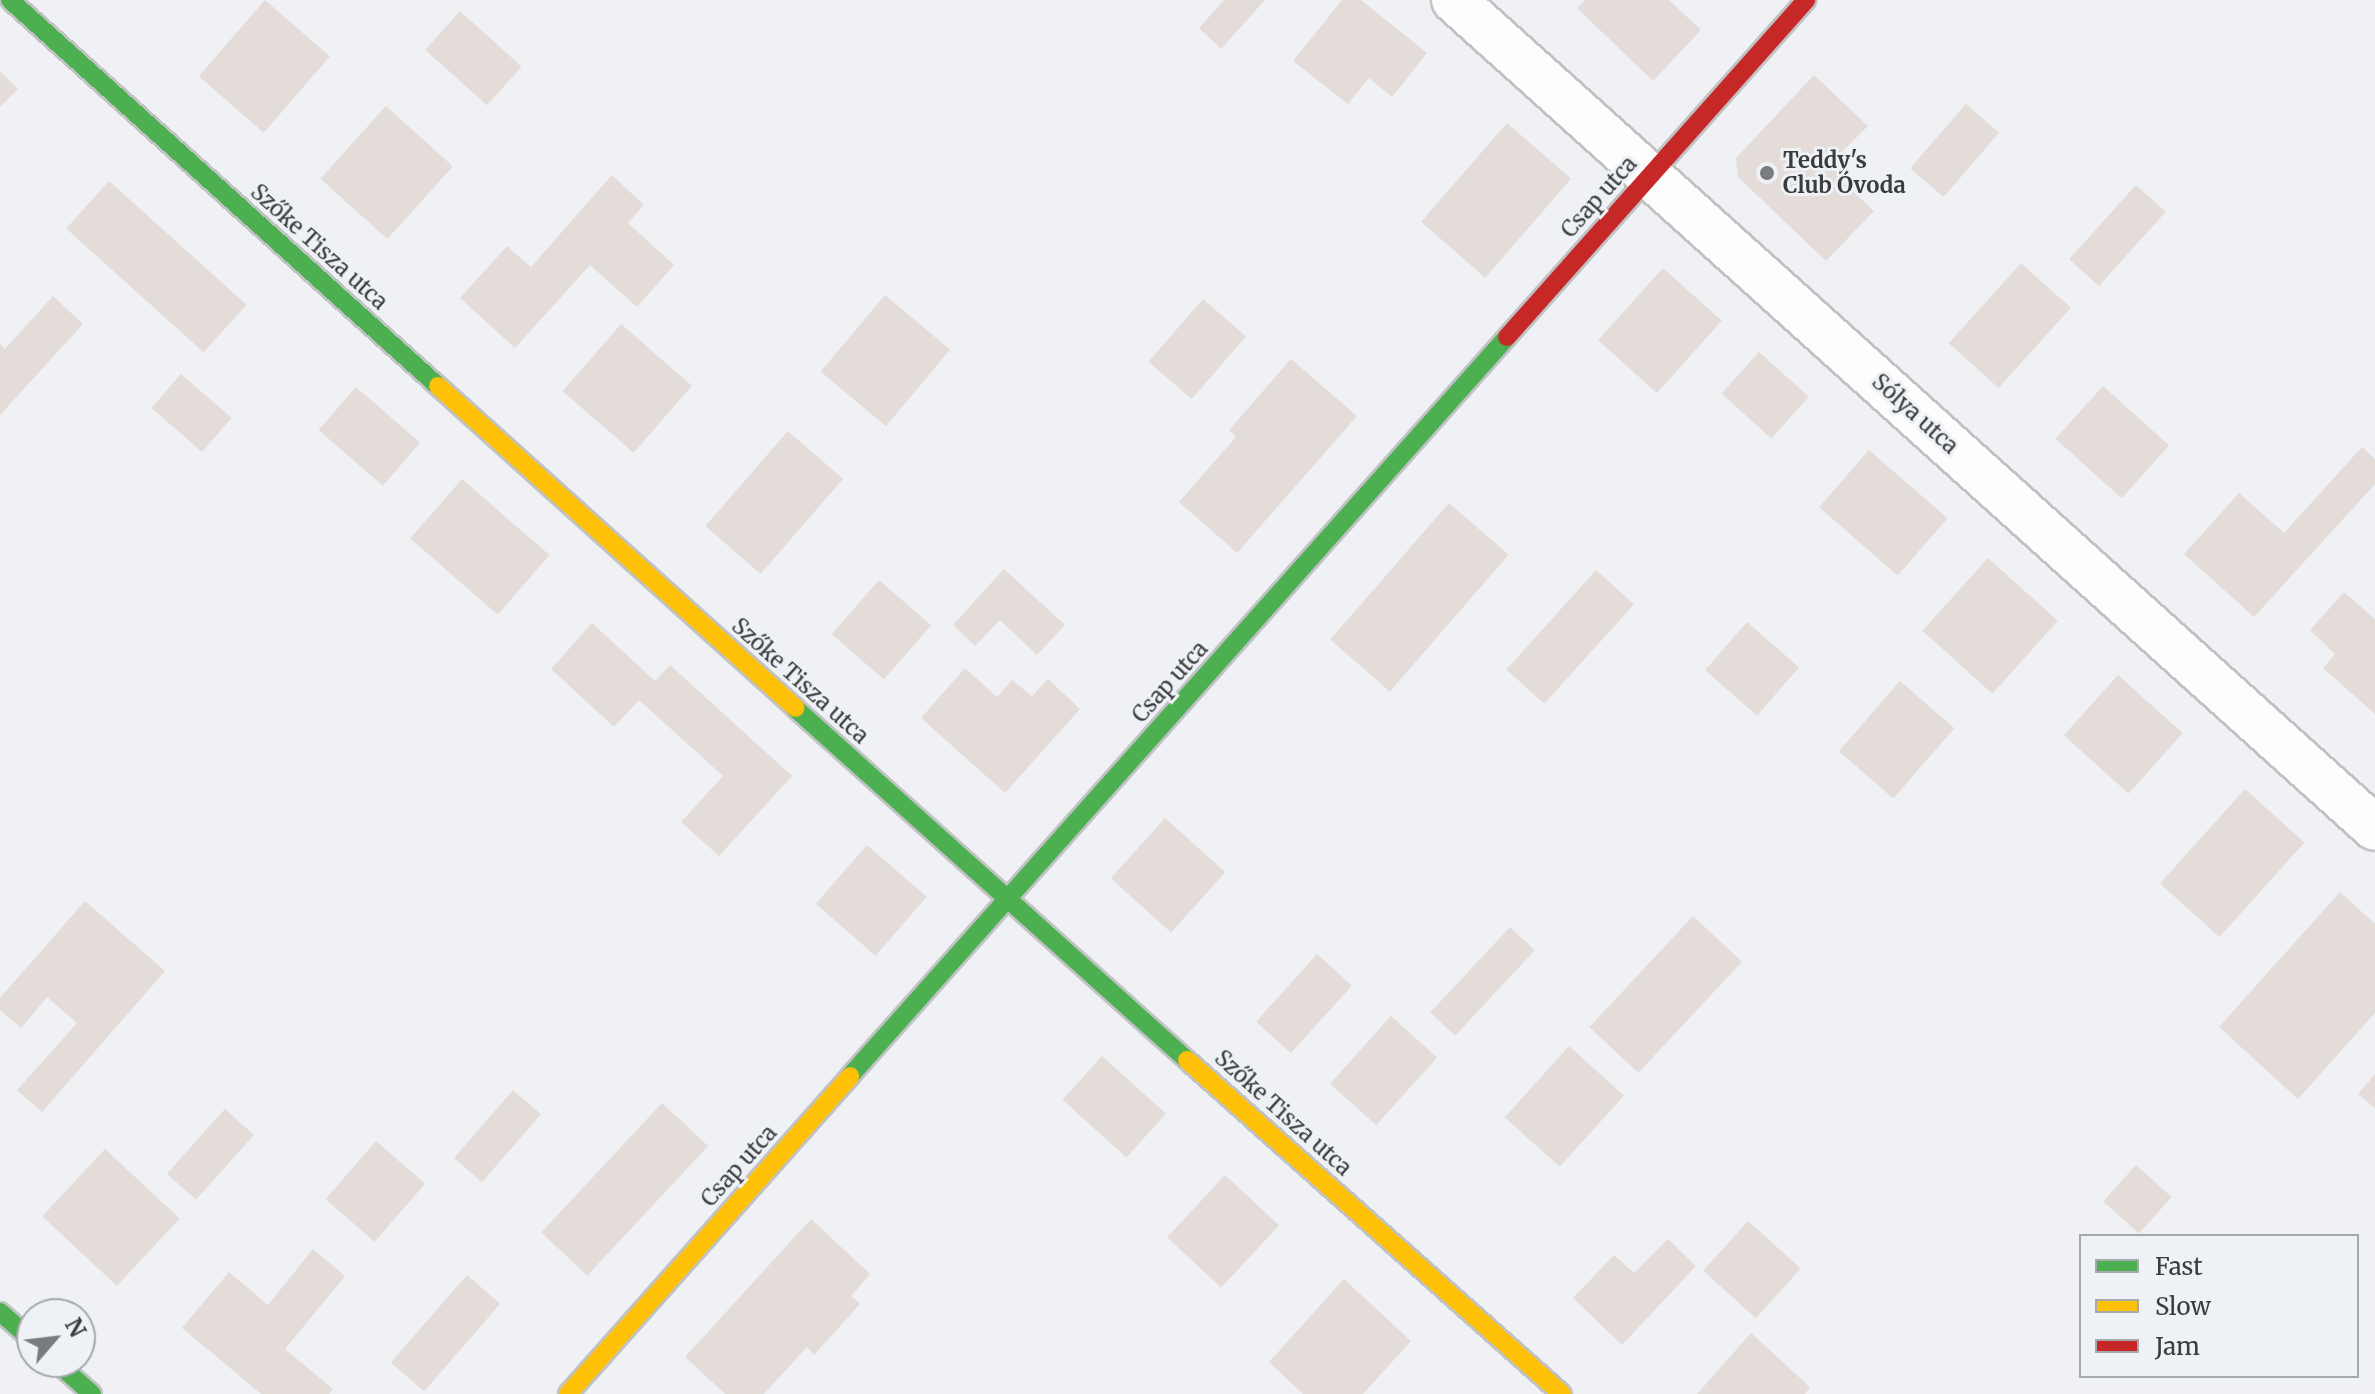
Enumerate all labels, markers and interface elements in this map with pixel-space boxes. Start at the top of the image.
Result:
place label: Teddy's Club Óvoda [1783,147,1906,198]
street label: Csap utca [1556,151,1642,243]
marker: Teddy's Club Óvoda [1758,164,1776,182]
street label: Szőke Tisza utca [245,179,393,315]
street label: Sólya utca [1867,369,1963,459]
street label: Szőke Tisza utca [726,613,874,749]
street label: Csap utca [1127,636,1213,728]
street label: Szőke Tisza utca [1209,1045,1357,1181]
street label: Csap utca [696,1120,782,1212]
legend [2079,1234,2359,1378]
text: Fast [2155,1251,2203,1282]
text: Slow [2155,1291,2211,1322]
north arrow [16,1298,96,1378]
text: N [59,1313,92,1342]
text: Jam [2155,1331,2200,1362]

